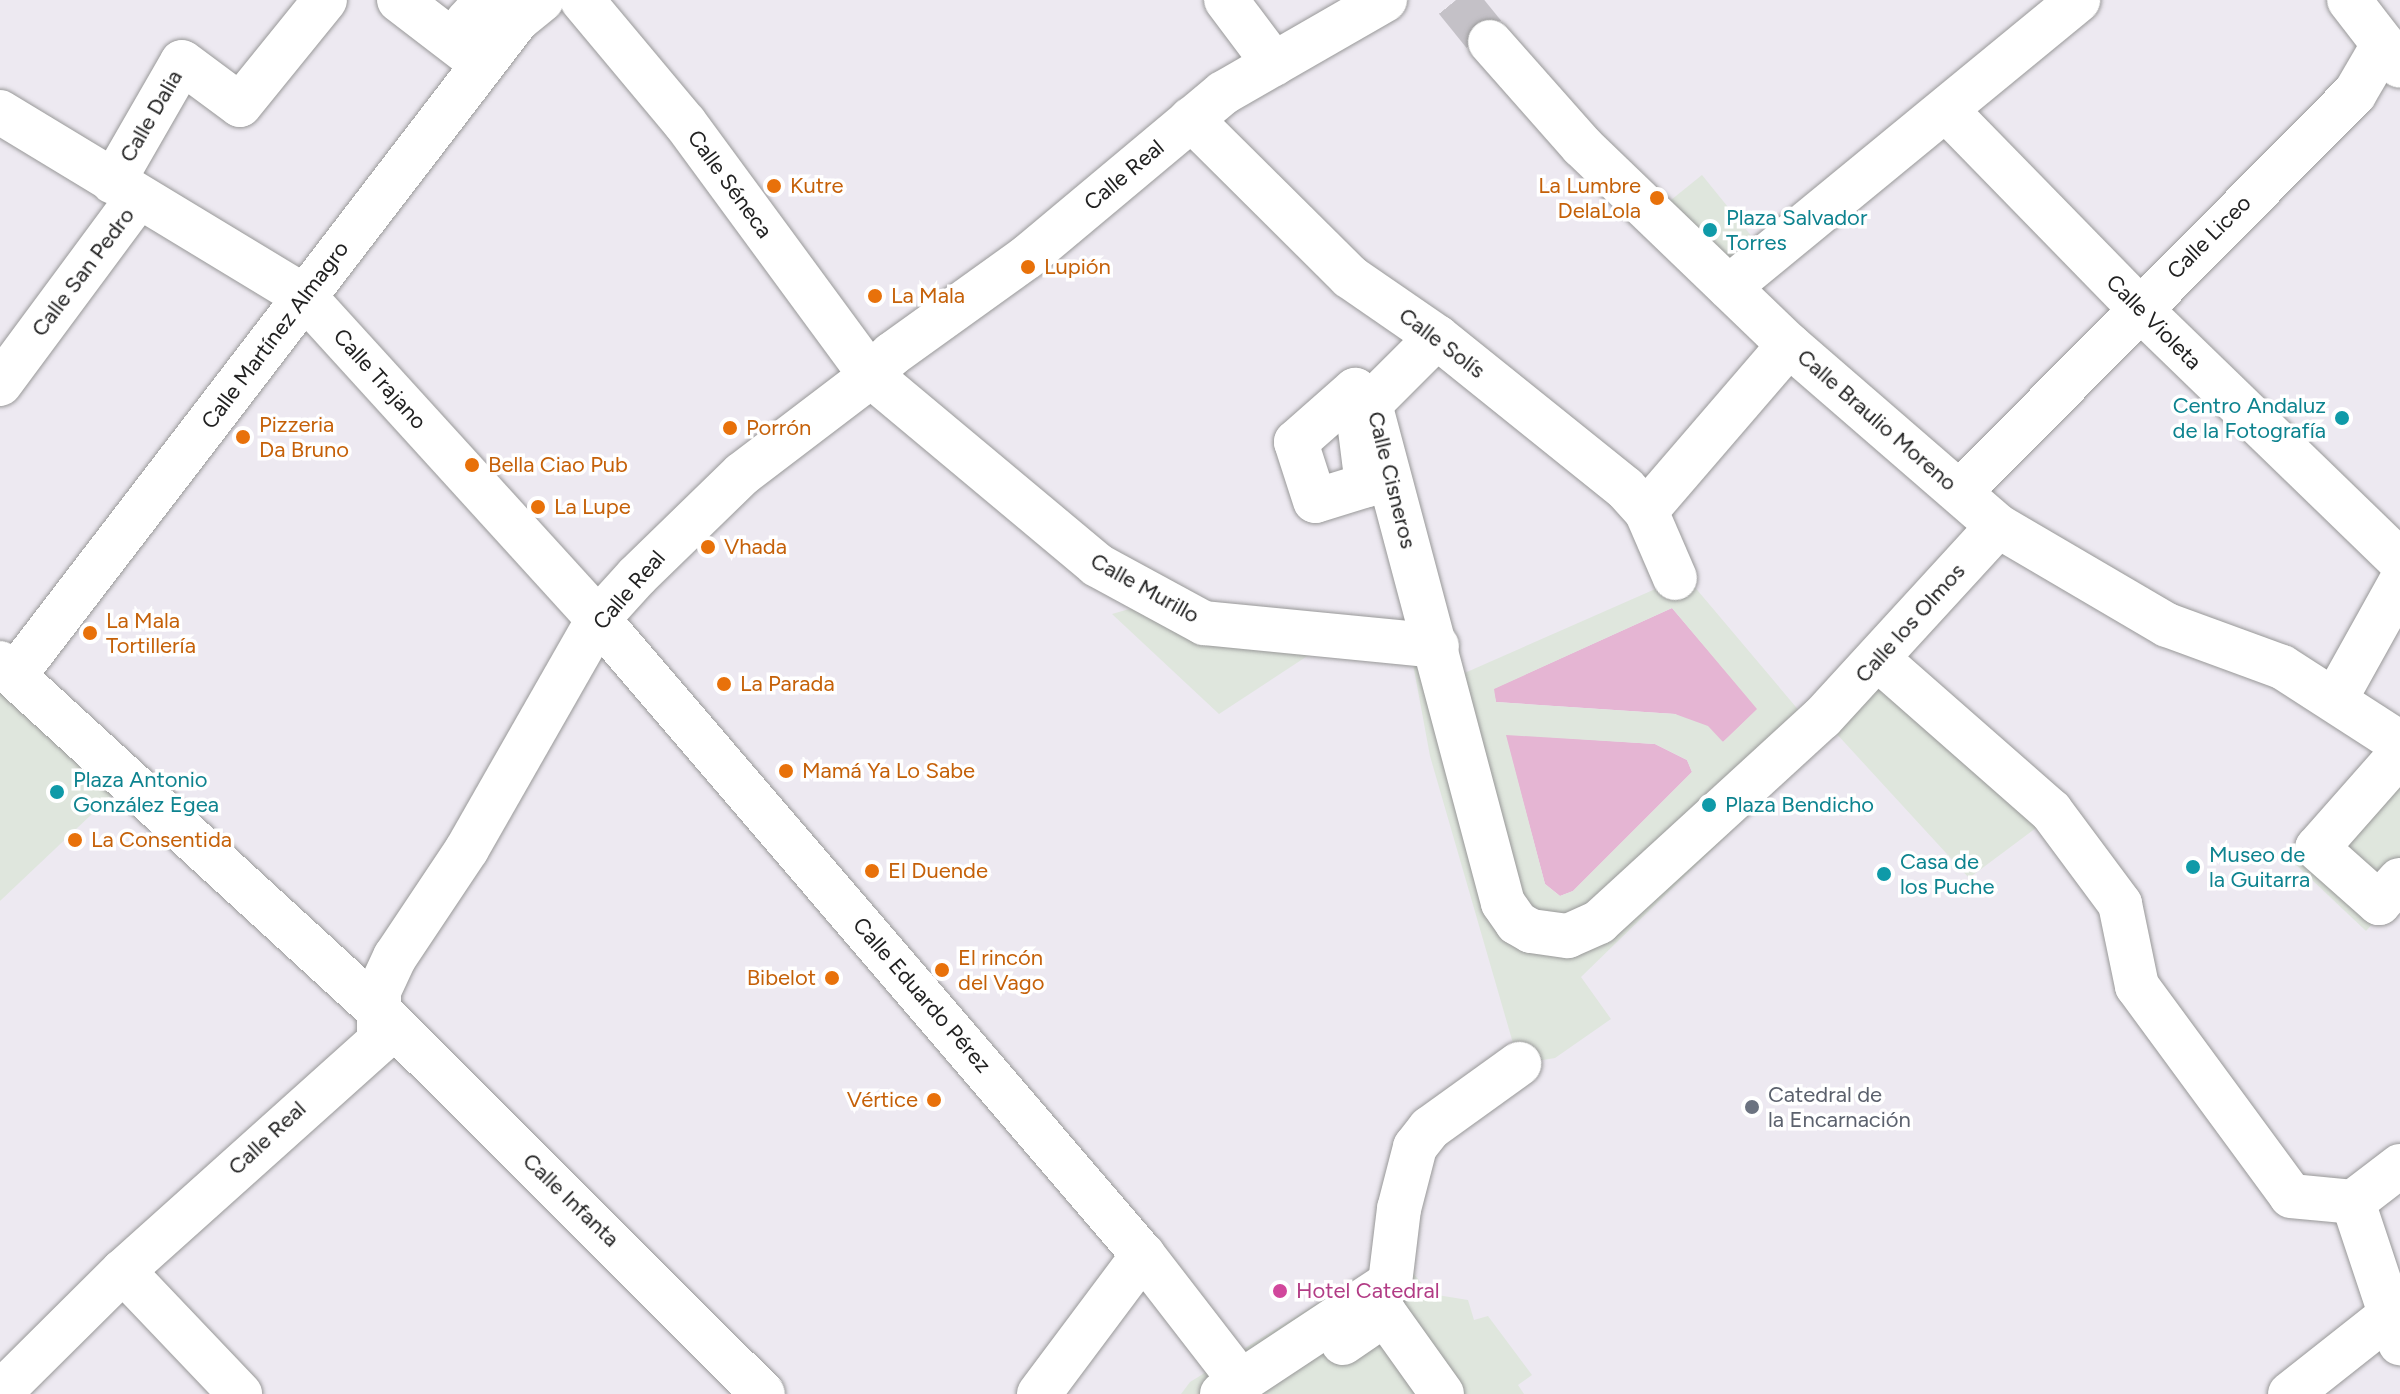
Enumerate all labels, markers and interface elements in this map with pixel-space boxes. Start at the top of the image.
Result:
street label: Calle Dalia [114,65,188,167]
street label: Calle Séneca [682,125,778,243]
street label: Calle Real [1079,134,1169,216]
place label: La Lumbre DelaLola [1538,172,1641,224]
place label: Kutre [790,173,843,199]
marker: Kutre [765,177,783,195]
marker: La Lumbre DelaLola [1648,189,1666,207]
street label: Calle Liceo [2162,190,2256,284]
street label: Calle San Pedro [26,202,140,342]
place label: Plaza Salvador Torres [1726,204,1867,256]
marker: Plaza Salvador Torres [1701,221,1719,239]
street label: Calle Martínez Almagro [196,236,354,434]
place label: Lupión [1044,254,1111,280]
marker: Lupión [1019,258,1037,276]
street label: Calle Violeta [2101,269,2207,375]
place label: La Mala [891,283,965,309]
marker: La Mala [866,287,884,305]
street label: Calle Solís [1394,302,1490,384]
street label: Calle Trajano [328,323,432,435]
street label: Calle Braulio Moreno [1792,344,1962,496]
place label: Centro Andaluz de la Fotografía [2173,392,2326,444]
street label: Calle Cisneros [1362,409,1422,551]
marker: Centro Andaluz de la Fotografía [2333,409,2351,427]
place label: Pizzeria Da Bruno [259,411,349,462]
place label: Porrón [746,415,811,441]
marker: Porrón [721,419,739,437]
marker: Pizzeria Da Bruno [234,428,252,446]
place label: Bella Ciao Pub [488,452,628,478]
marker: Bella Ciao Pub [463,456,481,474]
place label: La Lupe [554,494,631,520]
marker: La Lupe [529,498,547,516]
place label: Vhada [724,534,787,560]
marker: Vhada [699,538,717,556]
street label: Calle Real [588,545,670,635]
street label: Calle Murillo [1086,547,1204,629]
street label: Calle los Olmos [1850,558,1970,688]
place label: La Mala Tortillería [106,607,196,658]
marker: La Mala Tortillería [81,624,99,642]
place label: La Parada [740,671,835,697]
marker: La Parada [715,675,733,693]
place label: Mamá Ya Lo Sabe [802,758,975,784]
marker: Mamá Ya Lo Sabe [777,762,795,780]
place label: Plaza Antonio González Egea [73,766,219,818]
marker: Plaza Antonio González Egea [48,783,66,801]
place label: Plaza Bendicho [1725,792,1874,818]
marker: Plaza Bendicho [1700,796,1718,814]
place label: La Consentida [91,827,232,853]
marker: La Consentida [66,831,84,849]
place label: Museo de la Guitarra [2209,841,2310,892]
place label: Casa de los Puche [1900,848,1994,900]
place label: El Duende [888,858,988,884]
marker: Museo de la Guitarra [2184,858,2202,876]
marker: El Duende [863,862,881,880]
marker: Casa de los Puche [1875,865,1893,883]
street label: Calle Eduardo Pérez [847,912,997,1078]
place label: El rincón del Vago [958,944,1044,996]
marker: El rincón del Vago [933,961,951,979]
place label: Bibelot [747,965,816,991]
marker: Bibelot [823,969,841,987]
place label: Catedral de la Encarnación [1768,1081,1911,1132]
place label: Vértice [847,1087,918,1113]
marker: Vértice [925,1091,943,1109]
street label: Calle Real [223,1096,311,1180]
marker: Catedral de la Encarnación [1743,1098,1761,1116]
street label: Calle Infanta [517,1148,625,1252]
place label: Hotel Catedral [1296,1278,1440,1304]
marker: Hotel Catedral [1271,1282,1289,1300]

